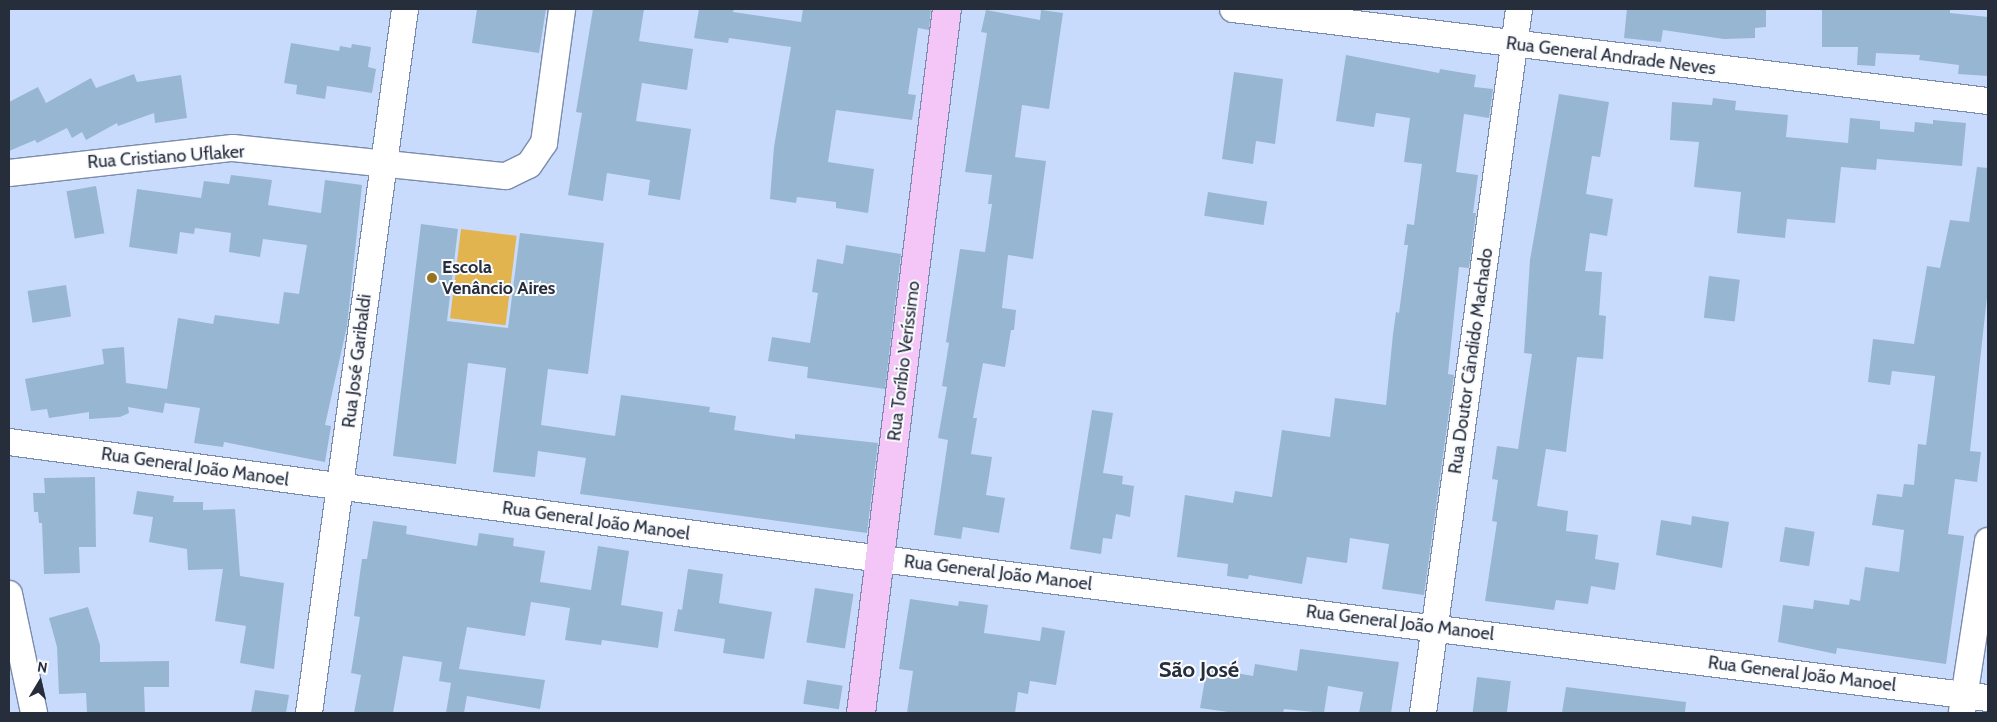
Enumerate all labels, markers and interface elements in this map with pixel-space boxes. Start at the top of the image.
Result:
street label: Rua General Andrade Neves [1505,32,1717,80]
street label: Rua Cristiano Uflaker [87,141,245,173]
street label: Rua Doutor Cândido Machado [1444,247,1498,475]
place label: Escola Venâncio Aires [442,257,555,300]
marker: Escola Venâncio Aires [426,272,438,284]
street label: Rua Toríbio Veríssimo [883,280,925,442]
street label: Rua José Garibaldi [338,293,376,429]
street label: Rua General João Manoel [100,443,290,491]
street label: Rua General João Manoel [501,497,691,545]
street label: Rua General João Manoel [903,551,1093,595]
street label: Rua General João Manoel [1305,601,1495,645]
street label: Rua General João Manoel [1707,652,1897,696]
north arrow [15,657,65,707]
district label: São José [1159,657,1239,683]
text: N [36,658,49,677]

